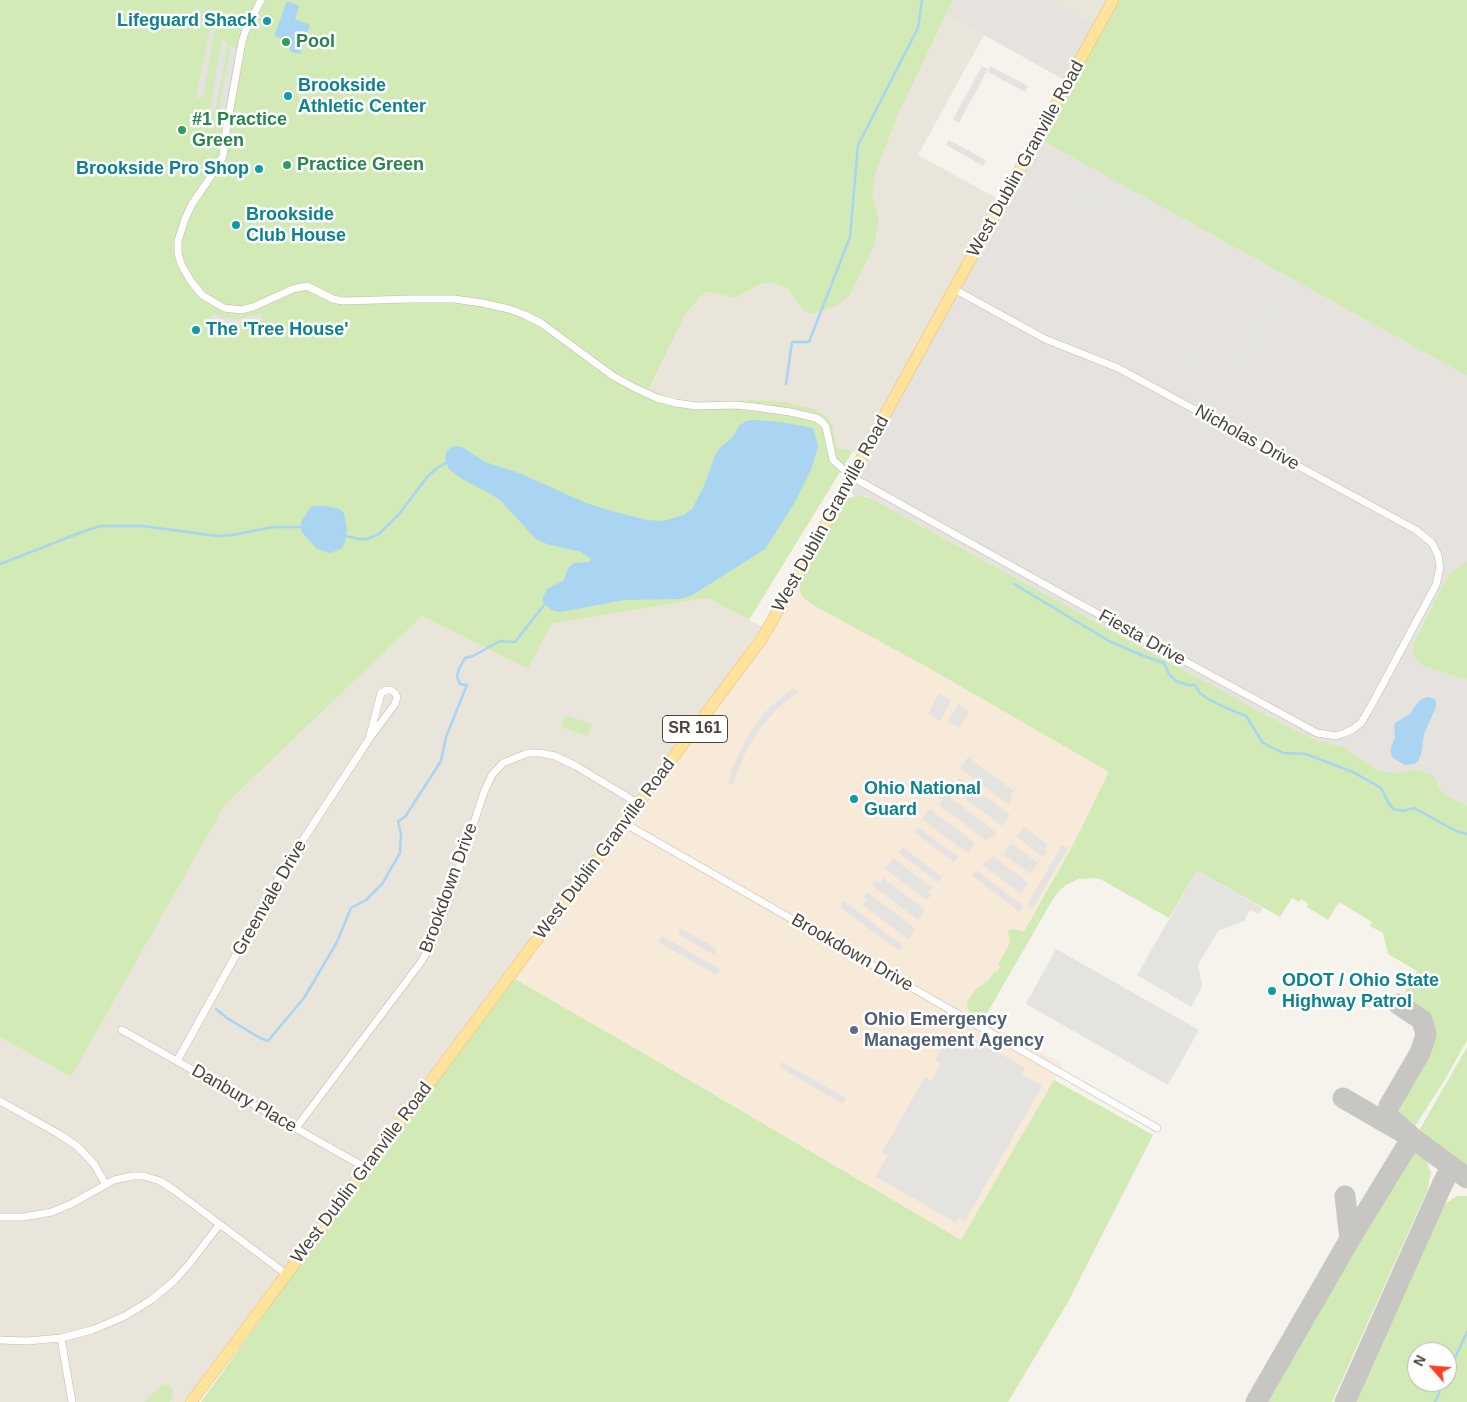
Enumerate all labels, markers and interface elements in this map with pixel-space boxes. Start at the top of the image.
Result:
place label: Lifeguard Shack [117,10,257,32]
marker: Lifeguard Shack [261,15,273,27]
place label: Pool [296,31,335,53]
marker: Pool [280,36,292,48]
street label: West Dublin Granville Road [963,57,1089,261]
place label: Brookside Athletic Center [298,75,426,118]
marker: Brookside Athletic Center [282,90,294,102]
place label: #1 Practice Green [192,109,287,152]
marker: #1 Practice Green [176,124,188,136]
place label: Practice Green [297,154,424,176]
place label: Brookside Pro Shop [76,158,249,180]
marker: Practice Green [281,159,293,171]
marker: Brookside Pro Shop [253,163,265,175]
place label: Brookside Club House [246,204,346,246]
marker: Brookside Club House [230,219,242,231]
place label: The 'Tree House' [206,319,349,341]
marker: The 'Tree House' [190,324,202,336]
street label: Nicholas Drive [1191,400,1303,476]
street label: West Dublin Granville Road [768,412,894,616]
street label: Fiesta Drive [1095,605,1189,671]
road number: SR 161 [662,716,728,742]
street label: West Dublin Granville Road [530,754,680,944]
place label: Ohio National Guard [864,778,981,821]
marker: Ohio National Guard [848,793,860,805]
street label: Brookdown Drive [415,820,483,956]
street label: Greenvale Drive [228,836,312,960]
street label: Brookdown Drive [787,909,917,997]
place label: ODOT / Ohio State Highway Patrol [1282,970,1439,1012]
marker: ODOT / Ohio State Highway Patrol [1266,985,1278,997]
place label: Ohio Emergency Management Agency [864,1009,1044,1052]
marker: Ohio Emergency Management Agency [848,1024,860,1036]
street label: Danbury Place [187,1060,301,1138]
street label: West Dublin Granville Road [287,1078,437,1268]
north arrow [1407,1342,1457,1392]
text: N [1410,1353,1429,1369]

